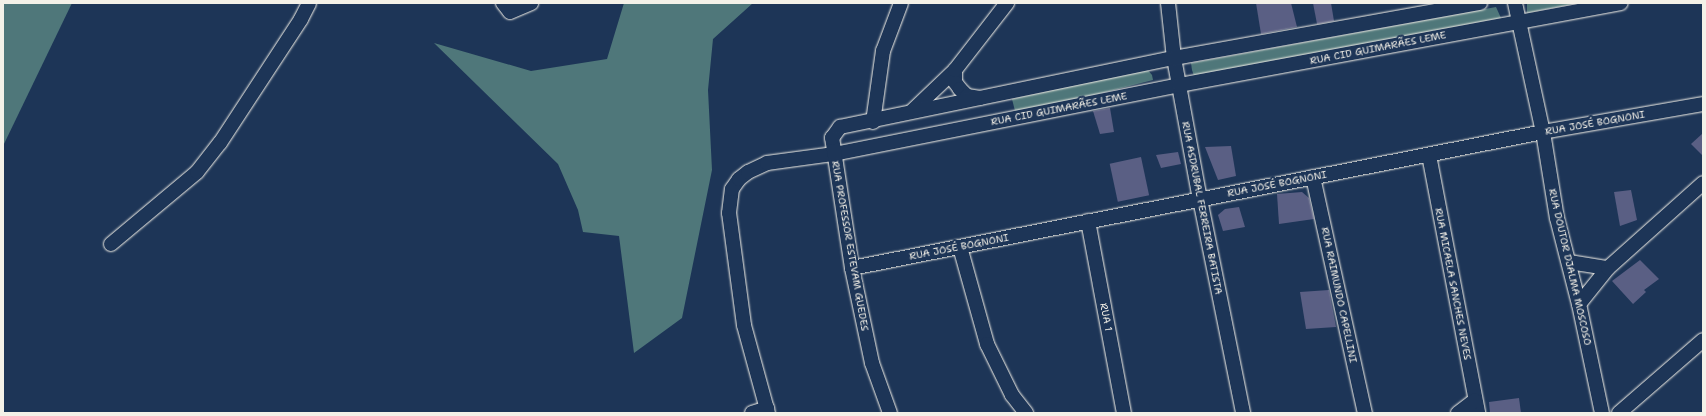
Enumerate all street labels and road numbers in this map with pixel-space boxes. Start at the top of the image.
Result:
street label: RUA CID GUIMARÃES LEME [1309,29,1447,67]
street label: RUA CID GUIMARÃES LEME [990,90,1128,128]
street label: RUA JOSÉ BOGNONI [1544,108,1646,138]
street label: RUA ASDRUBAL FERREIRA BATISTA [1179,120,1225,296]
street label: RUA PROFESSOR ESTEVAM GUEDES [829,160,871,332]
street label: RUA JOSÉ BOGNONI [1226,168,1328,200]
street label: RUA DOUTOR DJALMA MOSCOSO [1546,187,1594,347]
street label: RUA MICAELA SANCHES NEVES [1432,207,1474,361]
street label: RUA RAIMUNDO CAPELLINI [1319,226,1359,364]
street label: RUA JOSÉ BOGNONI [908,231,1010,263]
street label: RUA 1 [1097,302,1115,332]

